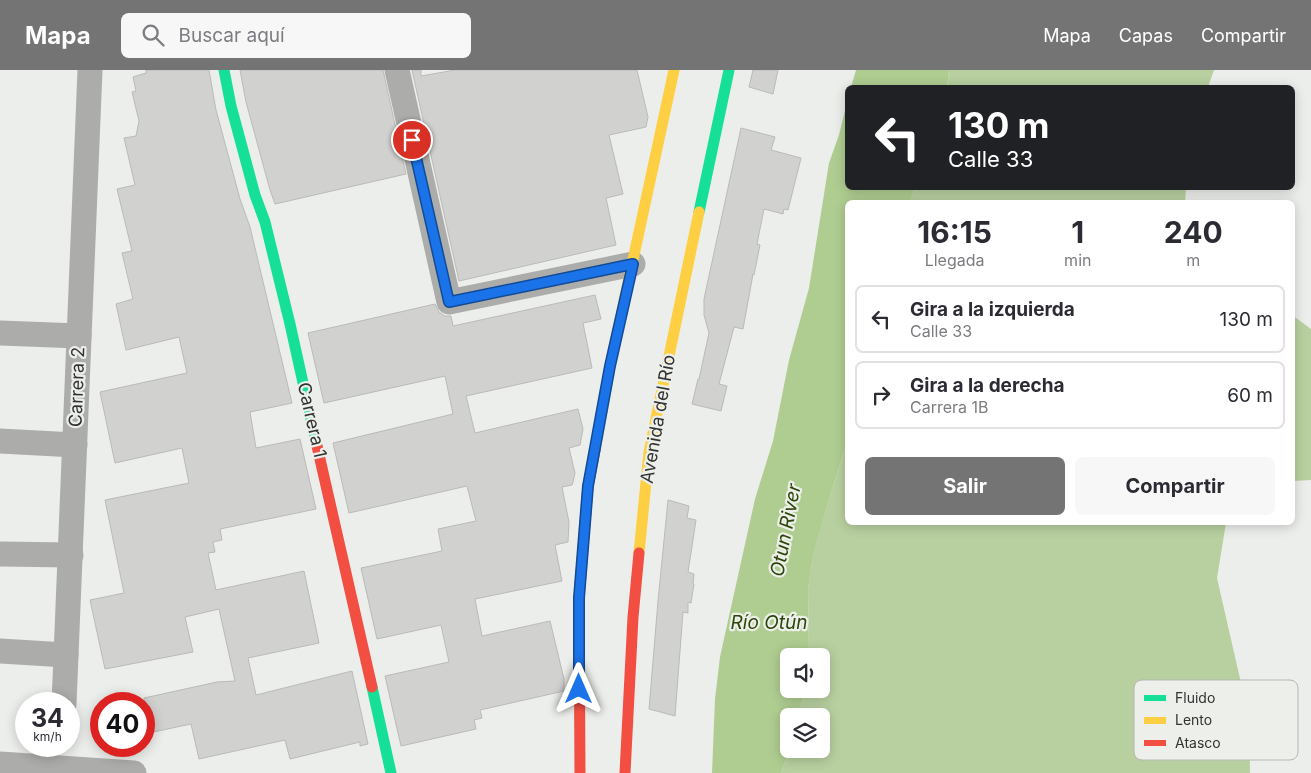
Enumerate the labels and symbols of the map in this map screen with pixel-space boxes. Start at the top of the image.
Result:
pin [391,119,433,161]
street label: Carrera 2 [65,347,88,427]
street label: Avenida del Río [636,353,679,485]
street label: Carrera 1 [294,380,331,460]
water label: Otun River [765,481,806,578]
water label: Río Otún [731,611,807,634]
position arrow [552,662,604,714]
legend [1134,680,1298,760]
text: Fluido [1175,689,1215,706]
speed limit sign: 40 [90,692,155,757]
text: Lento [1175,711,1212,728]
text: Atasco [1175,734,1221,751]

